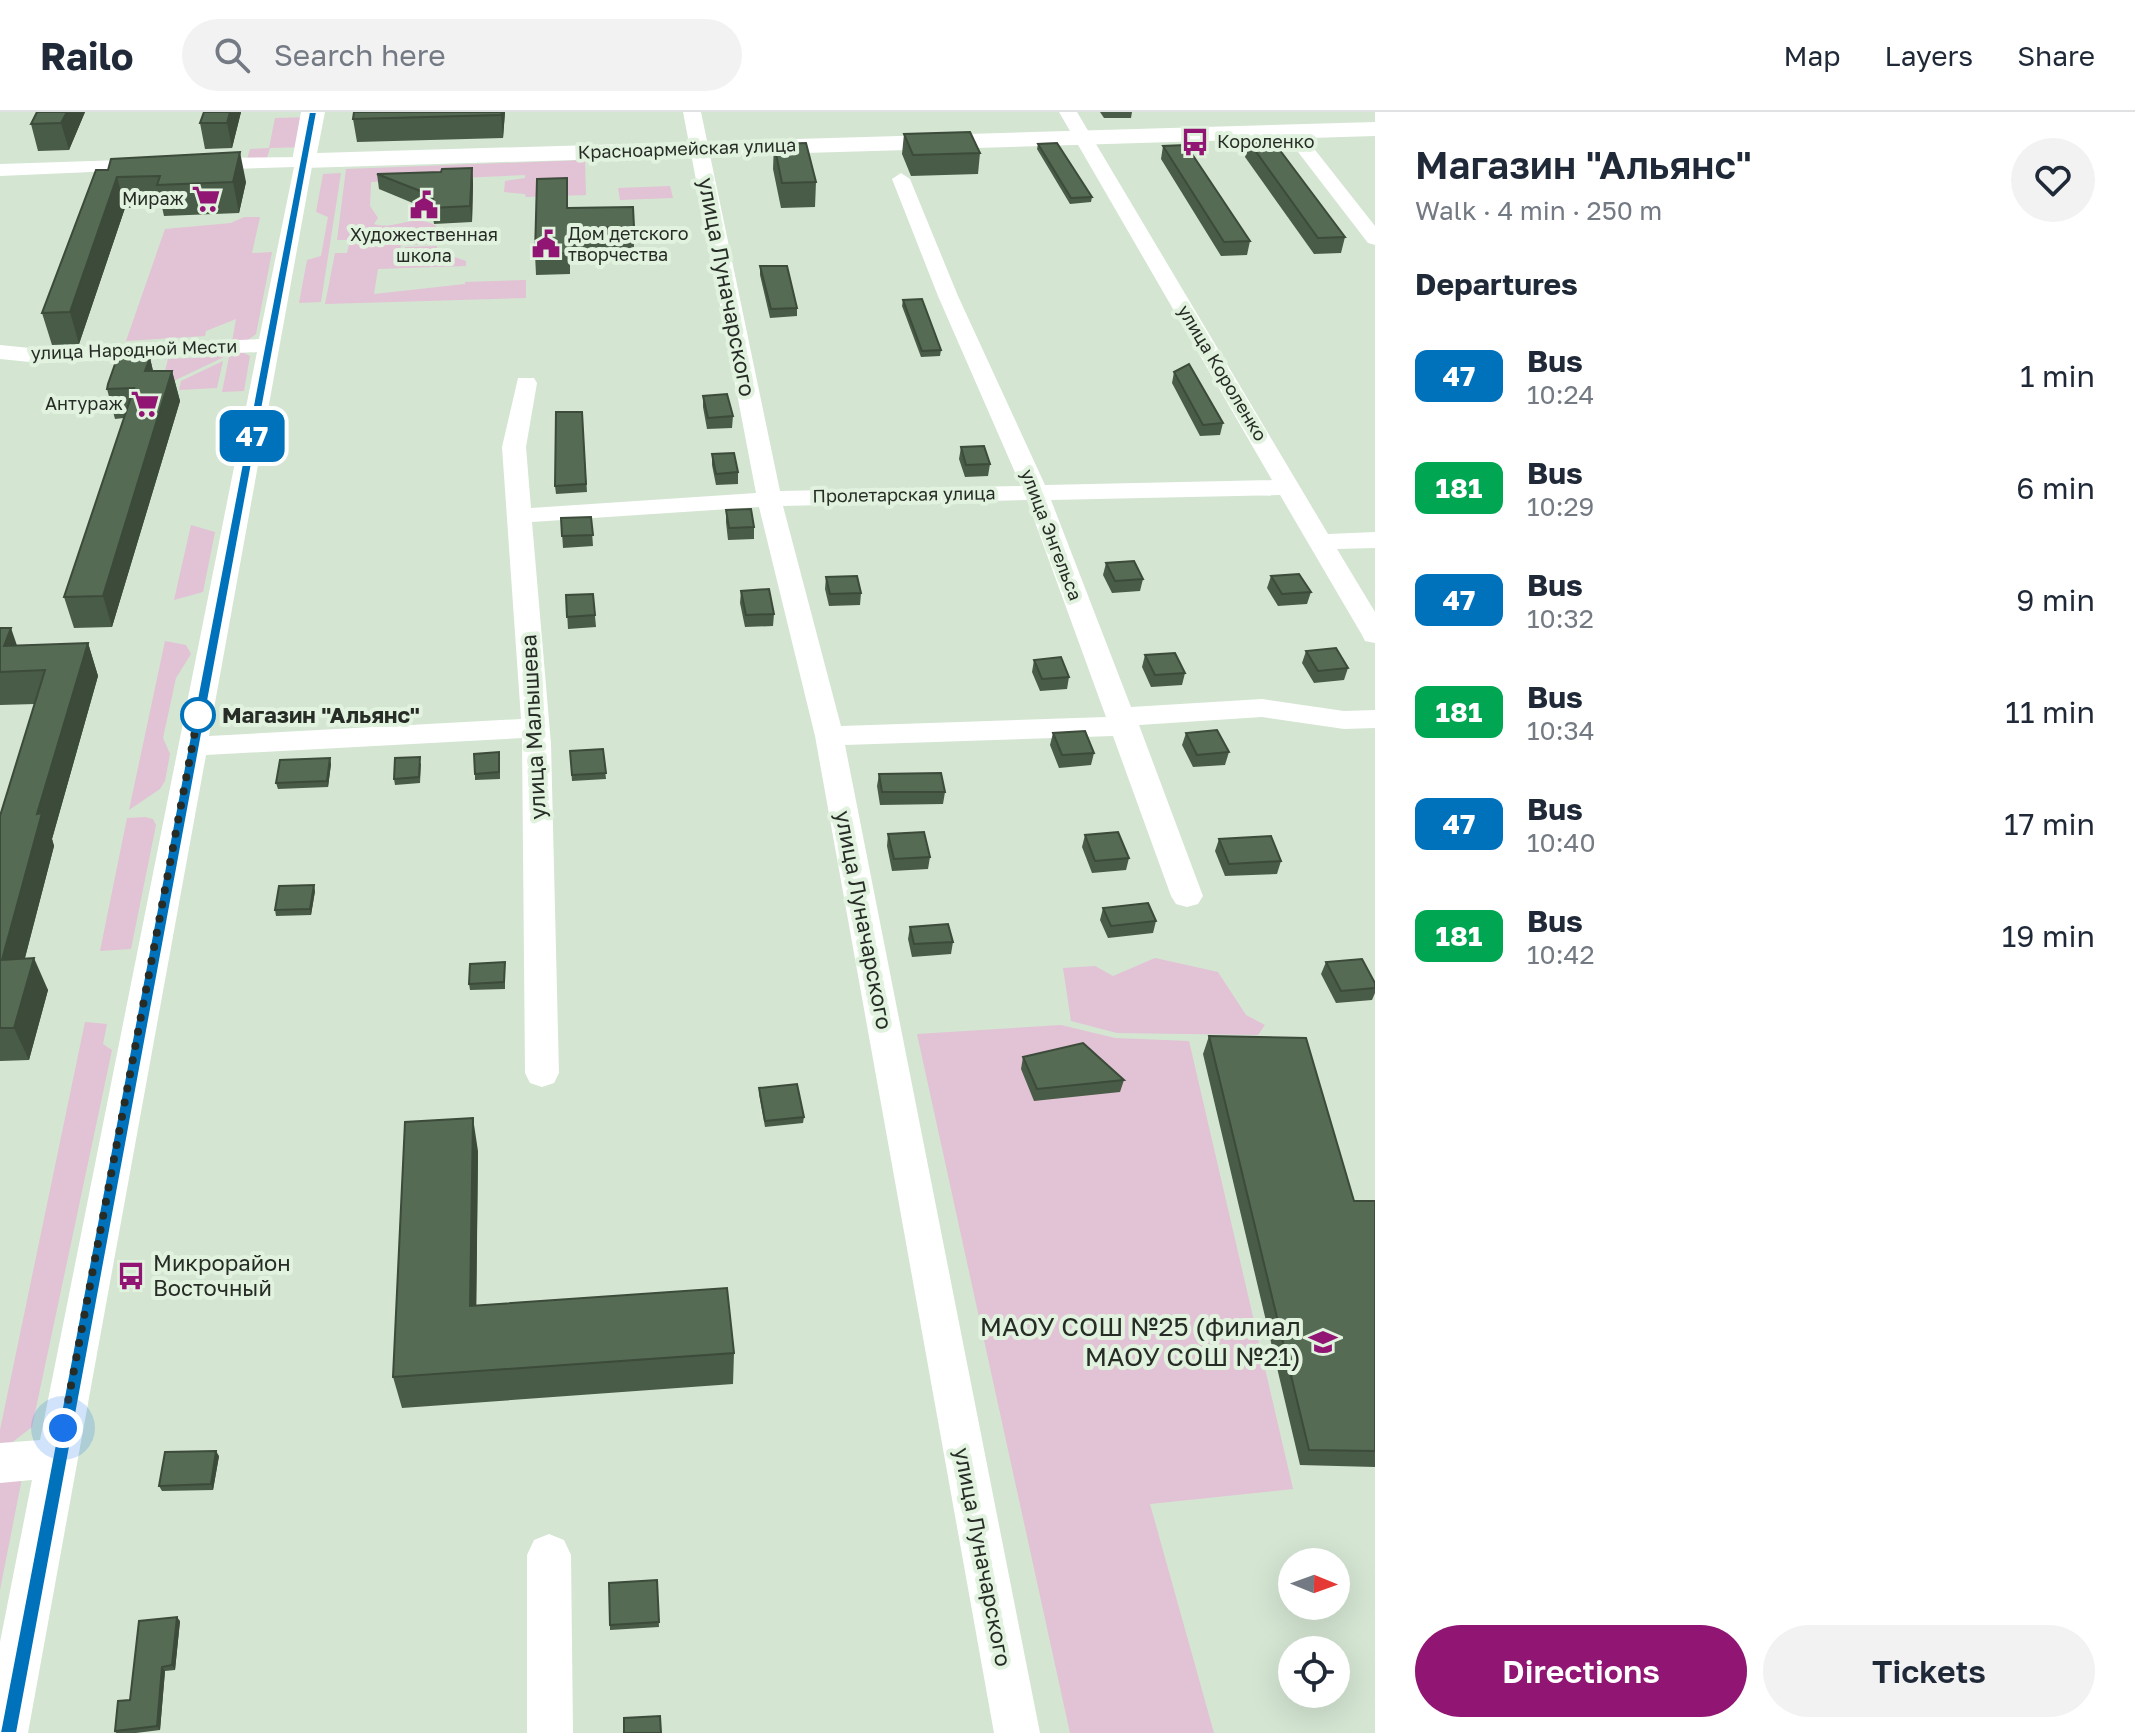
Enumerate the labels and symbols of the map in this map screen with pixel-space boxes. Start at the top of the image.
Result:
bus stop icon: Короленко [1180,127,1210,157]
place label: Короленко [1217,130,1314,152]
street label: Красноармейская улица [577,133,797,163]
street label: улица Луначарского [693,175,762,399]
supermarket icon: Мираж [191,184,221,214]
place label: Мираж [122,187,184,209]
public building icon: Художественная школа [409,190,439,220]
place label: Дом детского творчества [568,222,689,265]
place label: Художественная школа [350,223,498,266]
public building icon: Дом детского творчества [531,229,561,259]
street label: улица Короленко [1174,301,1272,444]
street label: улица Народной Мести [30,334,238,364]
supermarket icon: Антураж [130,389,160,419]
place label: Антураж [45,392,123,414]
line badge: 47 [216,410,288,462]
street label: улица Энгельса [1017,466,1087,603]
street label: Пролетарская улица [812,481,996,507]
street label: улица Малышева [514,634,551,820]
marker: Магазин "Альянс" [181,698,215,732]
place label: Магазин "Альянс" [222,701,420,728]
street label: улица Луначарского [830,808,899,1032]
place label: Микрорайон Восточный [153,1249,291,1301]
bus stop icon: Микрорайон Восточный [116,1261,146,1291]
place label: МАОУ СОШ №25 (филиал МАОУ СОШ №21) [980,1311,1301,1372]
school or university icon: МАОУ СОШ №25 (филиал МАОУ СОШ №21) [1308,1327,1338,1357]
your location [43,1408,83,1448]
street label: улица Луначарского [949,1445,1018,1669]
north arrow [1278,1548,1350,1620]

